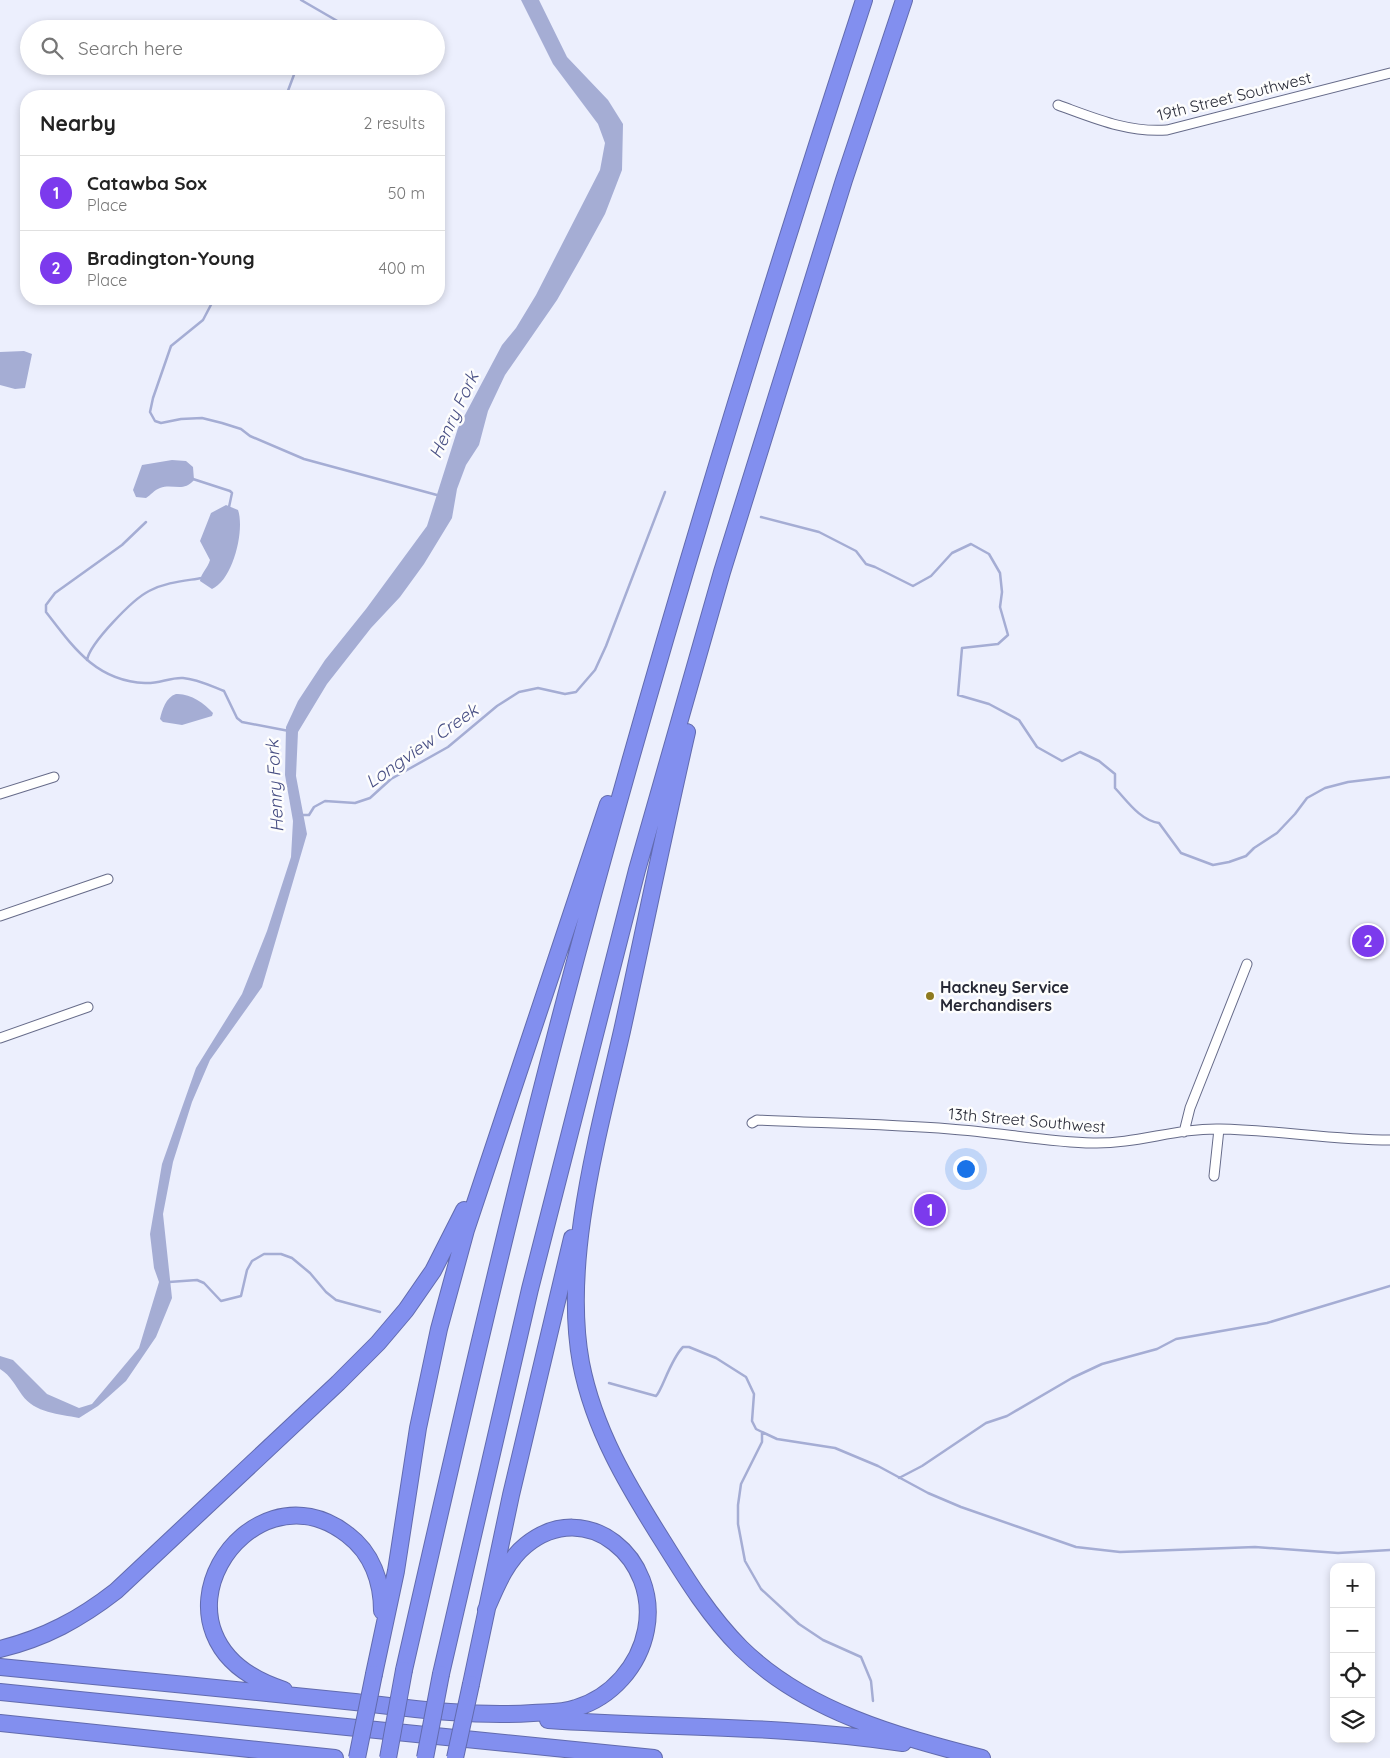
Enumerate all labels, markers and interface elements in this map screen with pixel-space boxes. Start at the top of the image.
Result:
search box [20,20,445,75]
icon: search [38,34,66,62]
text: Search here [78,36,183,60]
street label: 19th Street Southwest [1155,67,1313,125]
text: Nearby [40,110,116,136]
text: 2 results [363,113,425,133]
text: Catawba Sox [87,171,207,195]
text: 1 [53,183,59,203]
text: 50 m [388,183,425,203]
text: Place [87,195,127,215]
text: Bradington-Young [87,246,255,270]
text: 2 [51,258,61,278]
text: 400 m [379,258,425,278]
text: Place [87,270,127,290]
water label: Henry Fork [423,367,484,462]
water label: Longview Creek [361,697,484,793]
water label: Henry Fork [261,738,288,833]
pin: 2 [1352,922,1384,960]
place label: Hackney Service Merchandisers [940,977,1069,1015]
marker: Hackney Service Merchandisers [924,990,936,1002]
street label: 13th Street Southwest [948,1103,1106,1137]
your location [953,1156,979,1182]
pin: 1 [914,1191,946,1229]
map controls [1330,1563,1375,1743]
button: + [1330,1563,1375,1608]
button: − [1330,1608,1375,1653]
button: locate [1330,1653,1375,1698]
button: layers [1330,1698,1375,1743]

